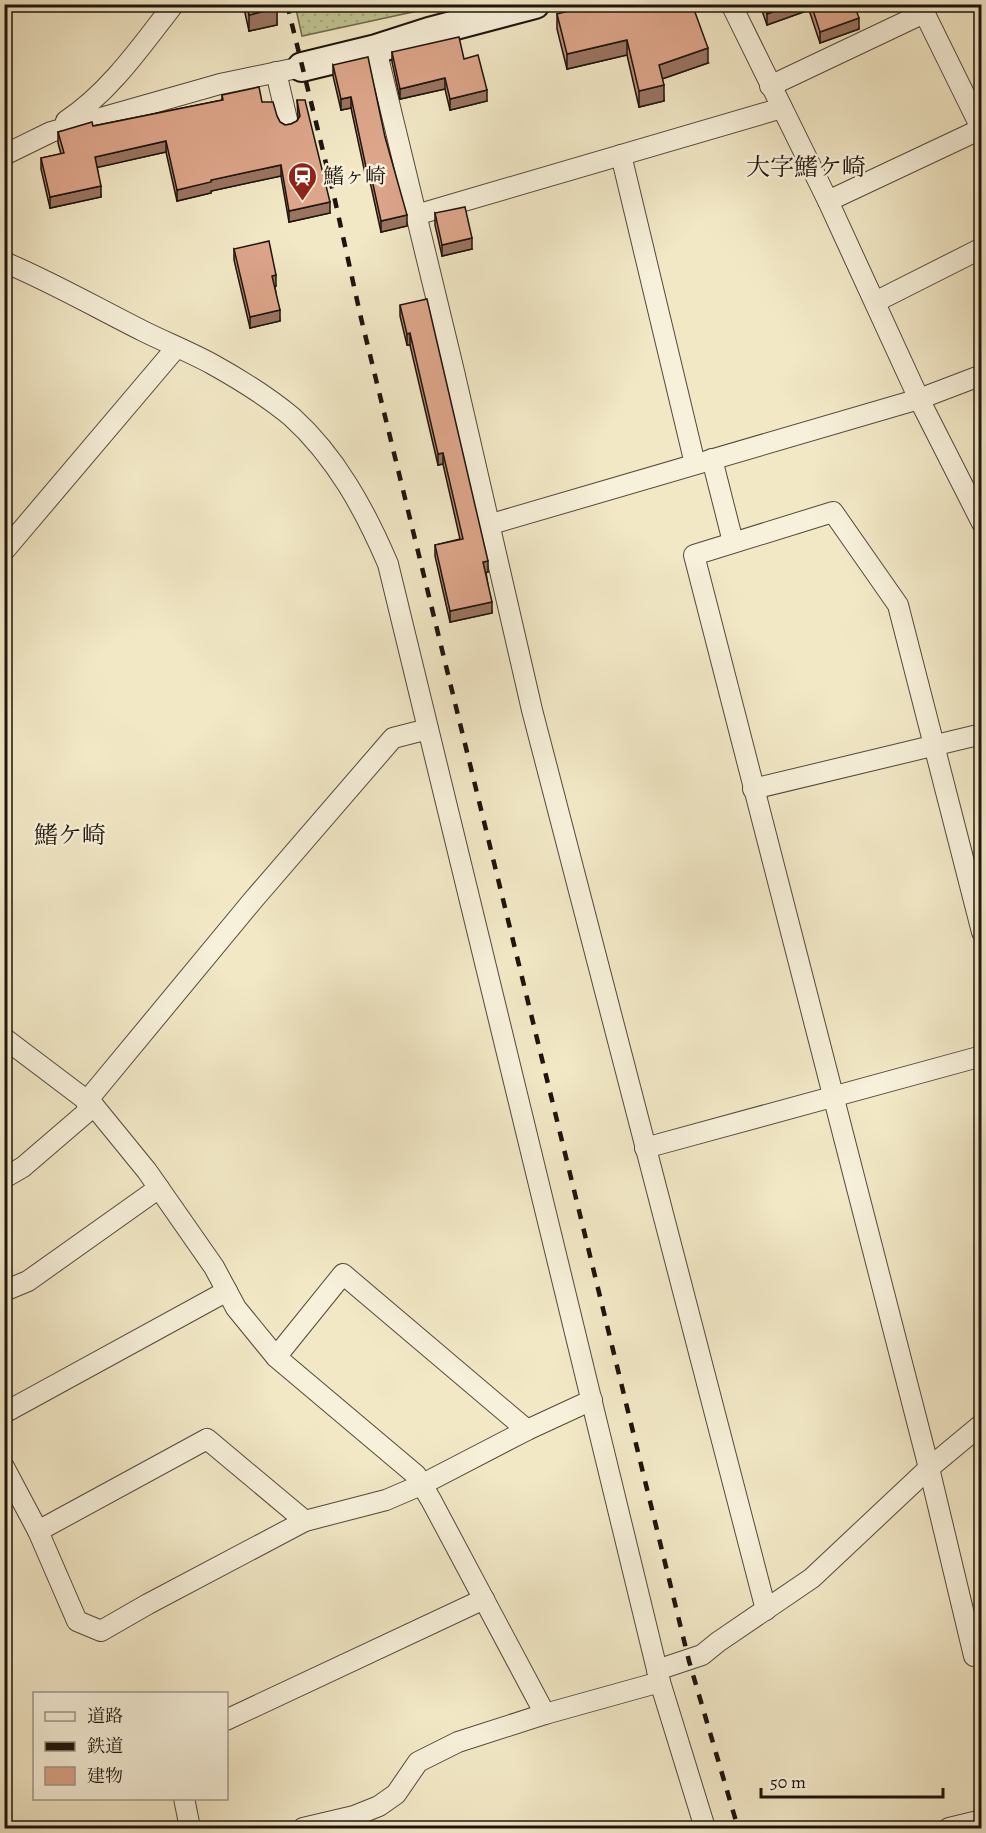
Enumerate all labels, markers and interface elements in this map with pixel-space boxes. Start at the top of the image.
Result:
district label: 大字鰭ケ崎 [746,151,866,183]
station icon: 鰭ヶ崎 [286,160,318,202]
place label: 鰭ヶ崎 [323,162,386,190]
district label: 鰭ケ崎 [34,819,106,851]
legend [33,1692,228,1800]
text: 道路 [87,1704,123,1728]
text: 鉄道 [87,1734,123,1758]
scale bar [761,1761,942,1799]
text: 建物 [87,1764,123,1788]
text: 50 m [770,1770,806,1794]

